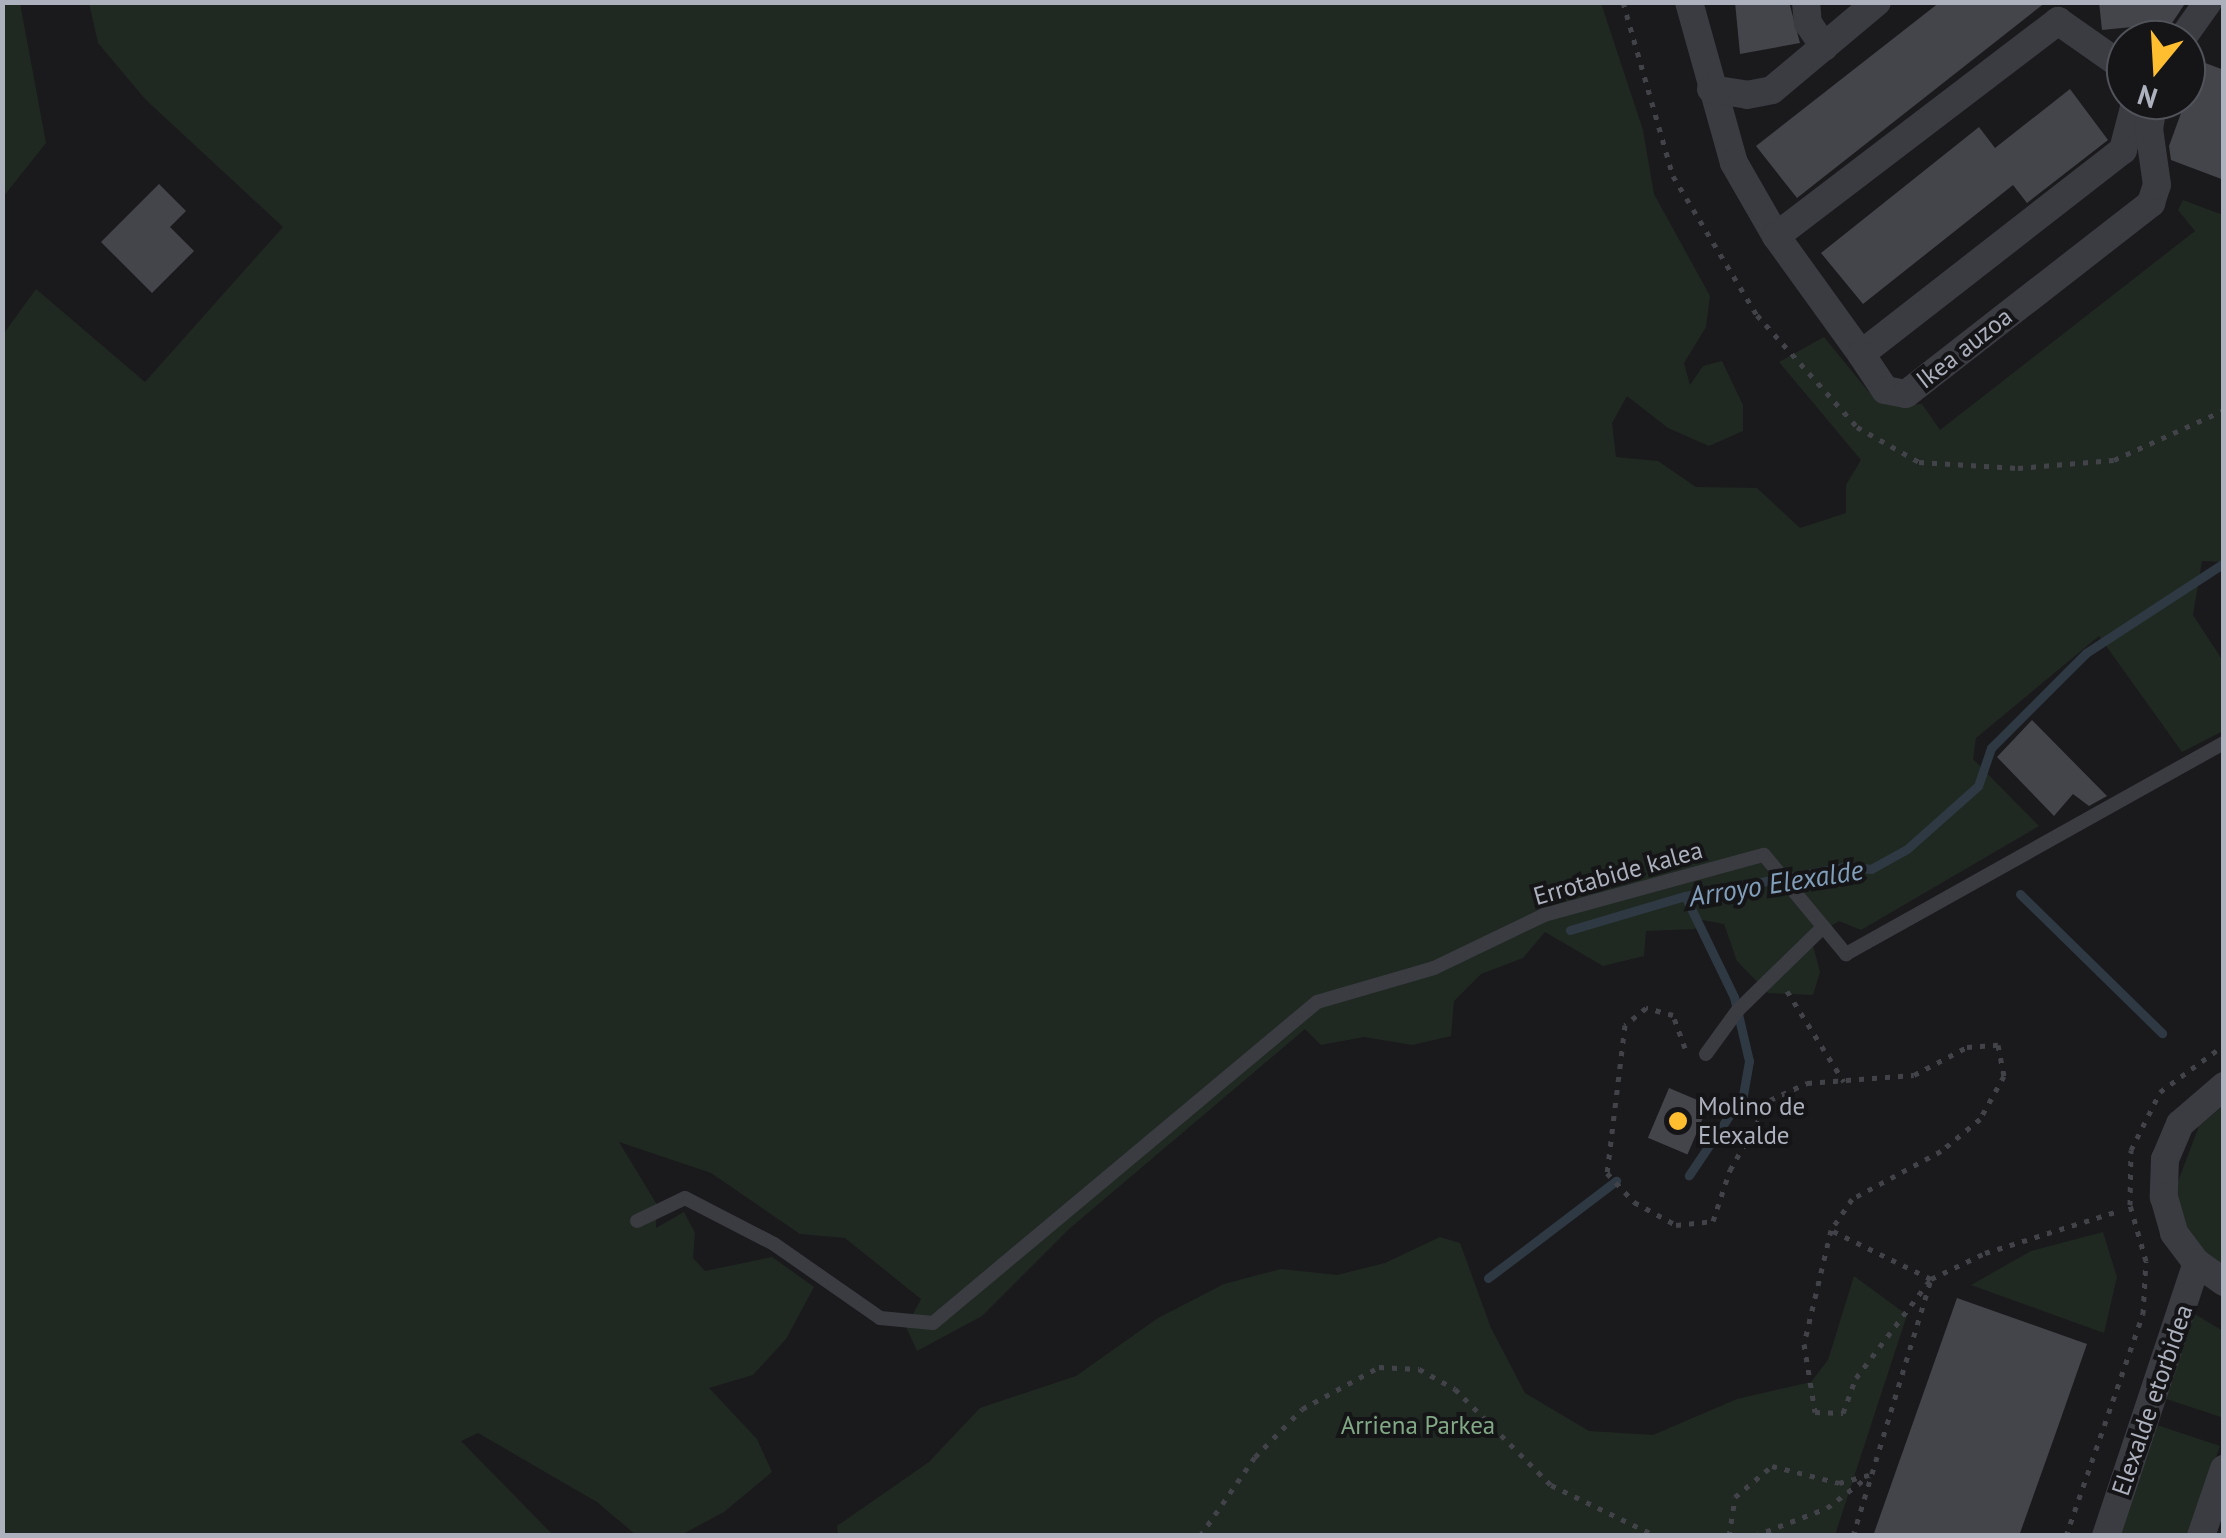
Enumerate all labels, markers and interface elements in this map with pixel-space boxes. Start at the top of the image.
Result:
north arrow [2106,20,2206,120]
text: N [2133,77,2162,118]
street label: Ikea auzoa [1910,301,2018,395]
street label: Errotabide kalea [1530,835,1706,911]
water label: Arroyo Elexalde [1686,853,1866,913]
place label: Molino de Elexalde [1698,1092,1805,1151]
marker: Molino de Elexalde [1667,1110,1689,1132]
street label: Elexalde etorbidea [2105,1301,2199,1499]
park label: Arriena Parkea [1341,1410,1495,1440]

